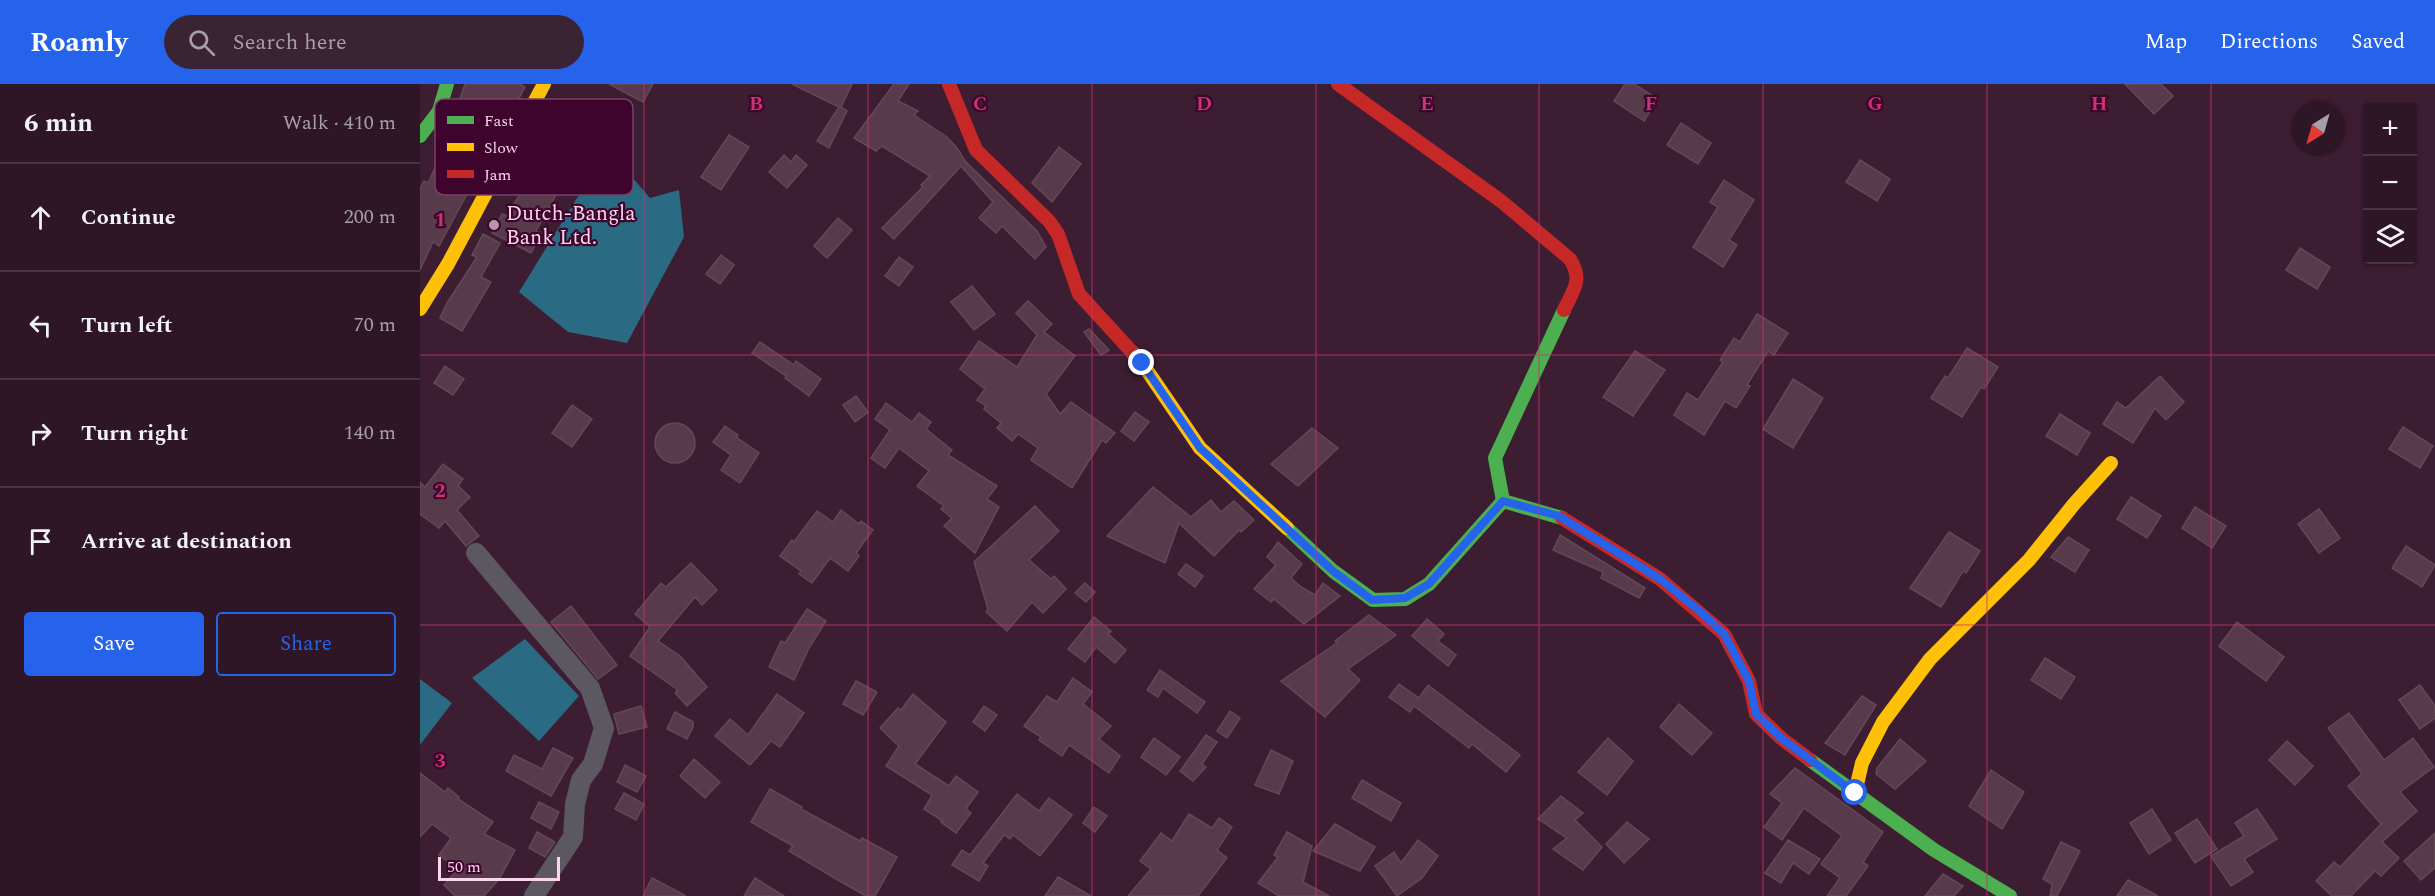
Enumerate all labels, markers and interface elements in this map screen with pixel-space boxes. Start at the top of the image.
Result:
search box [164,15,584,69]
text: Roamly [30,21,128,64]
icon: search [185,26,218,59]
text: Search here [233,26,347,59]
text: Map [2145,26,2187,58]
text: Directions [2220,26,2318,58]
text: Saved [2351,26,2405,58]
text: B [749,89,763,119]
text: C [973,89,987,119]
text: D [1196,89,1212,119]
text: E [1420,89,1434,119]
text: F [1645,89,1657,119]
text: G [1867,89,1883,119]
text: H [2091,89,2107,119]
legend [435,99,633,195]
north arrow [2291,102,2345,156]
map controls [2363,102,2417,264]
button: + [2363,102,2417,156]
text: 6 min [24,103,93,143]
text: Walk · 410 m [283,108,396,138]
text: Fast [484,109,514,133]
text: Slow [484,136,519,160]
button: − [2363,156,2417,210]
text: Jam [484,163,512,187]
place label: Dutch-Bangla Bank Ltd. [506,198,636,254]
icon: ahead [24,201,57,234]
text: Continue [81,201,176,234]
text: 200 m [344,202,396,232]
text: 1 [434,205,446,235]
button: layers [2363,210,2417,264]
marker: Dutch-Bangla Bank Ltd. [487,218,501,232]
icon: left [24,309,57,342]
text: Turn left [81,309,173,342]
text: 70 m [354,310,396,340]
route end [1128,349,1154,375]
icon: right [24,417,57,450]
text: Turn right [81,417,188,450]
text: 140 m [344,418,396,448]
text: 2 [434,476,446,506]
icon: arrive [24,525,57,558]
text: Arrive at destination [81,525,292,558]
button: Save [24,612,204,676]
button: Share [216,612,396,676]
text: 3 [434,746,446,776]
route start [1841,779,1867,805]
scale bar [438,854,560,882]
text: 50 m [447,855,481,879]

